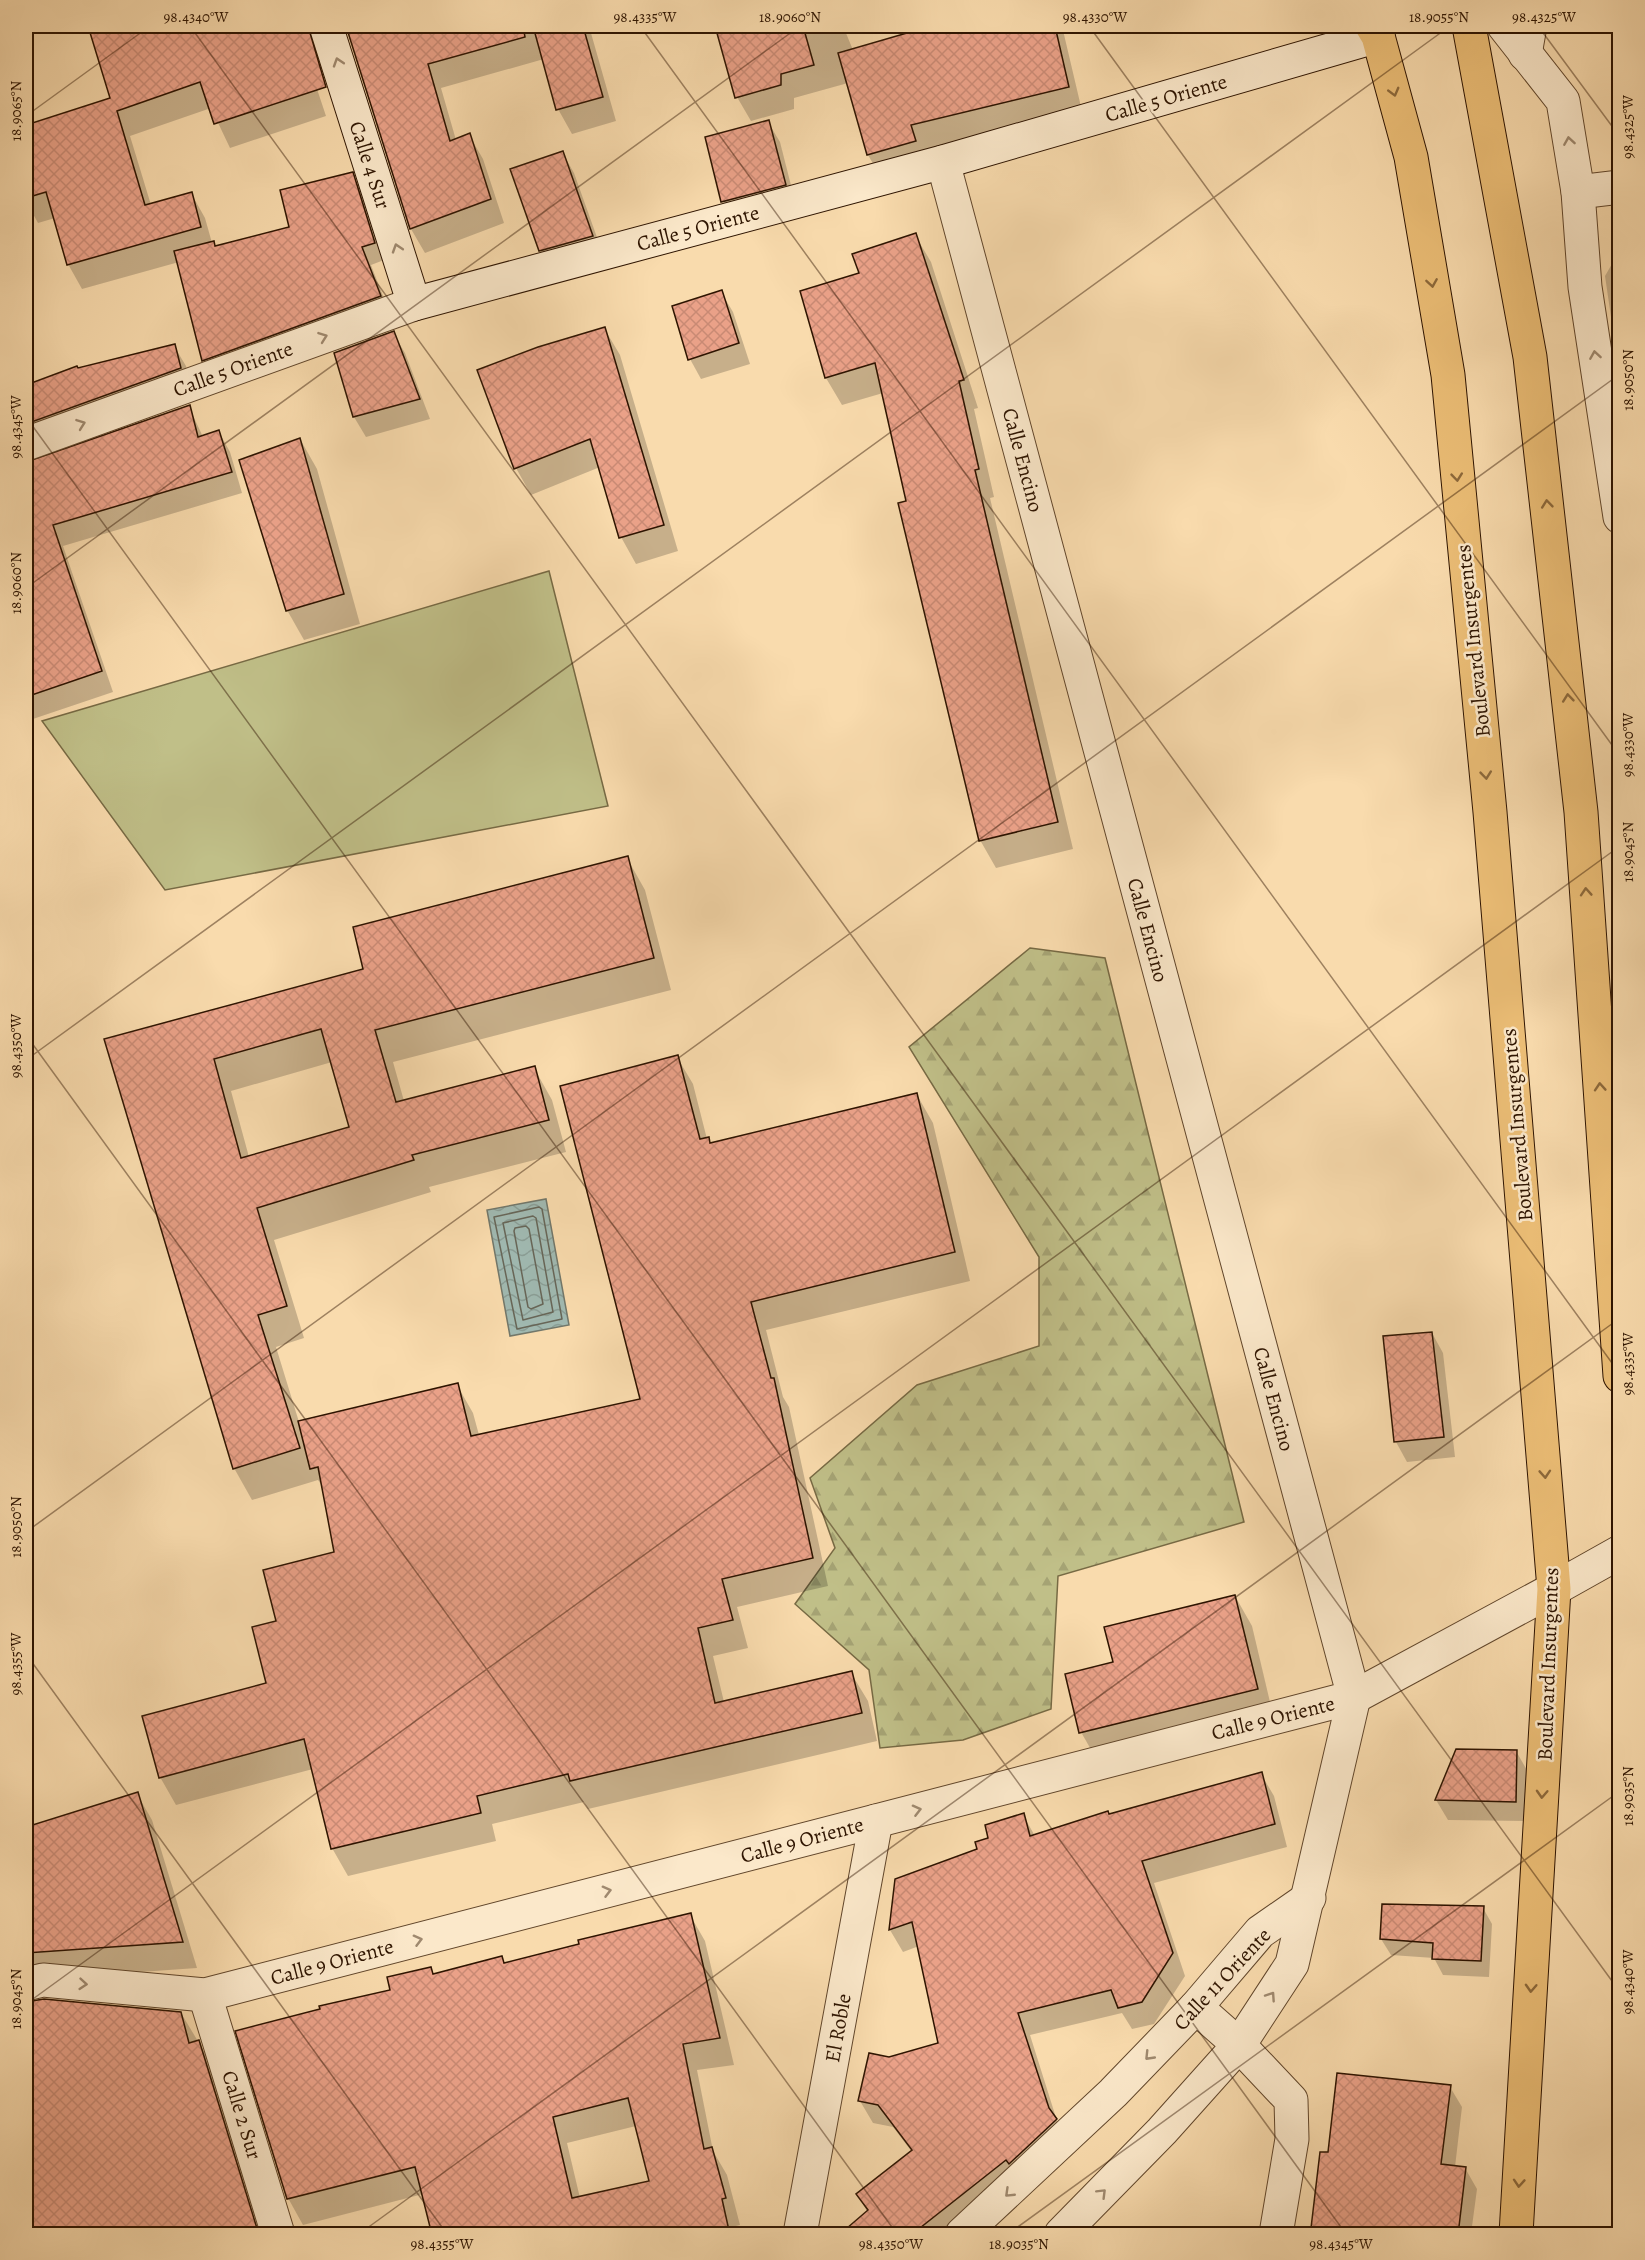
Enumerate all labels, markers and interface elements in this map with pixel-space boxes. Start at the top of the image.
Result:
text: 98.4340°W [163,7,229,27]
text: 98.4335°W [614,7,676,27]
text: 18.9060°N [759,7,821,27]
text: 98.4330°W [1063,7,1127,27]
text: 18.9055°N [1409,7,1469,27]
text: 98.4325°W [1512,7,1576,27]
one-way arrow [333,57,345,68]
street label: Calle 5 Oriente [1102,67,1230,129]
text: 18.9065°N [6,81,26,141]
one-way arrow [1386,87,1399,97]
text: 98.4325°W [1618,95,1638,159]
street label: Calle 4 Sur [343,117,397,213]
one-way arrow [1564,136,1576,145]
street label: Calle 5 Oriente [634,198,762,258]
one-way arrow [391,243,404,254]
one-way arrow [1426,279,1438,288]
one-way arrow [317,331,328,344]
street label: Calle 5 Oriente [169,334,297,404]
text: 18.9050°N [1618,349,1638,411]
one-way arrow [1589,350,1602,360]
text: 98.4345°W [6,395,26,459]
street label: Calle Encino [996,405,1050,515]
one-way arrow [75,418,85,431]
one-way arrow [1450,472,1463,481]
one-way arrow [1541,500,1553,509]
street label: Boulevard Insurgentes [1449,543,1497,739]
text: 18.9060°N [6,552,26,614]
one-way arrow [1562,694,1575,703]
text: 98.4330°W [1618,713,1638,777]
one-way arrow [1479,771,1492,780]
text: 18.9045°N [1618,822,1638,882]
street label: Calle Encino [1121,875,1175,985]
one-way arrow [1580,888,1593,897]
text: 98.4350°W [6,1014,26,1078]
street label: Boulevard Insurgentes [1495,1027,1539,1223]
one-way arrow [1593,1082,1606,1091]
text: 98.4335°W [1618,1333,1638,1395]
street label: Calle Encino [1247,1344,1301,1454]
one-way arrow [1539,1469,1552,1478]
text: 18.9050°N [6,1496,26,1558]
street label: Boulevard Insurgentes [1531,1567,1565,1761]
text: 98.4355°W [6,1632,26,1696]
street label: Calle 9 Oriente [1208,1689,1338,1747]
text: 18.9035°N [1618,1766,1638,1826]
one-way arrow [1536,1789,1549,1798]
one-way arrow [912,1805,922,1818]
street label: Calle 9 Oriente [737,1810,867,1870]
one-way arrow [601,1885,611,1898]
street label: Calle 11 Oriente [1167,1922,1277,2036]
street label: Calle 9 Oriente [267,1932,397,1992]
one-way arrow [413,1934,423,1947]
text: 98.4340°W [1618,1949,1638,2015]
text: 18.9045°N [6,1969,26,2029]
one-way arrow [79,1977,88,1990]
one-way arrow [1524,1984,1537,1993]
street label: El Roble [818,1991,858,2065]
one-way arrow [1264,1992,1275,2003]
one-way arrow [1145,2050,1156,2060]
street label: Calle 2 Sur [215,2067,269,2163]
one-way arrow [1513,2179,1526,2188]
one-way arrow [1006,2185,1017,2196]
one-way arrow [1094,2189,1105,2200]
text: 98.4355°W [410,2234,474,2254]
text: 98.4350°W [859,2234,923,2254]
text: 18.9035°N [989,2234,1049,2254]
text: 98.4345°W [1309,2234,1373,2254]

